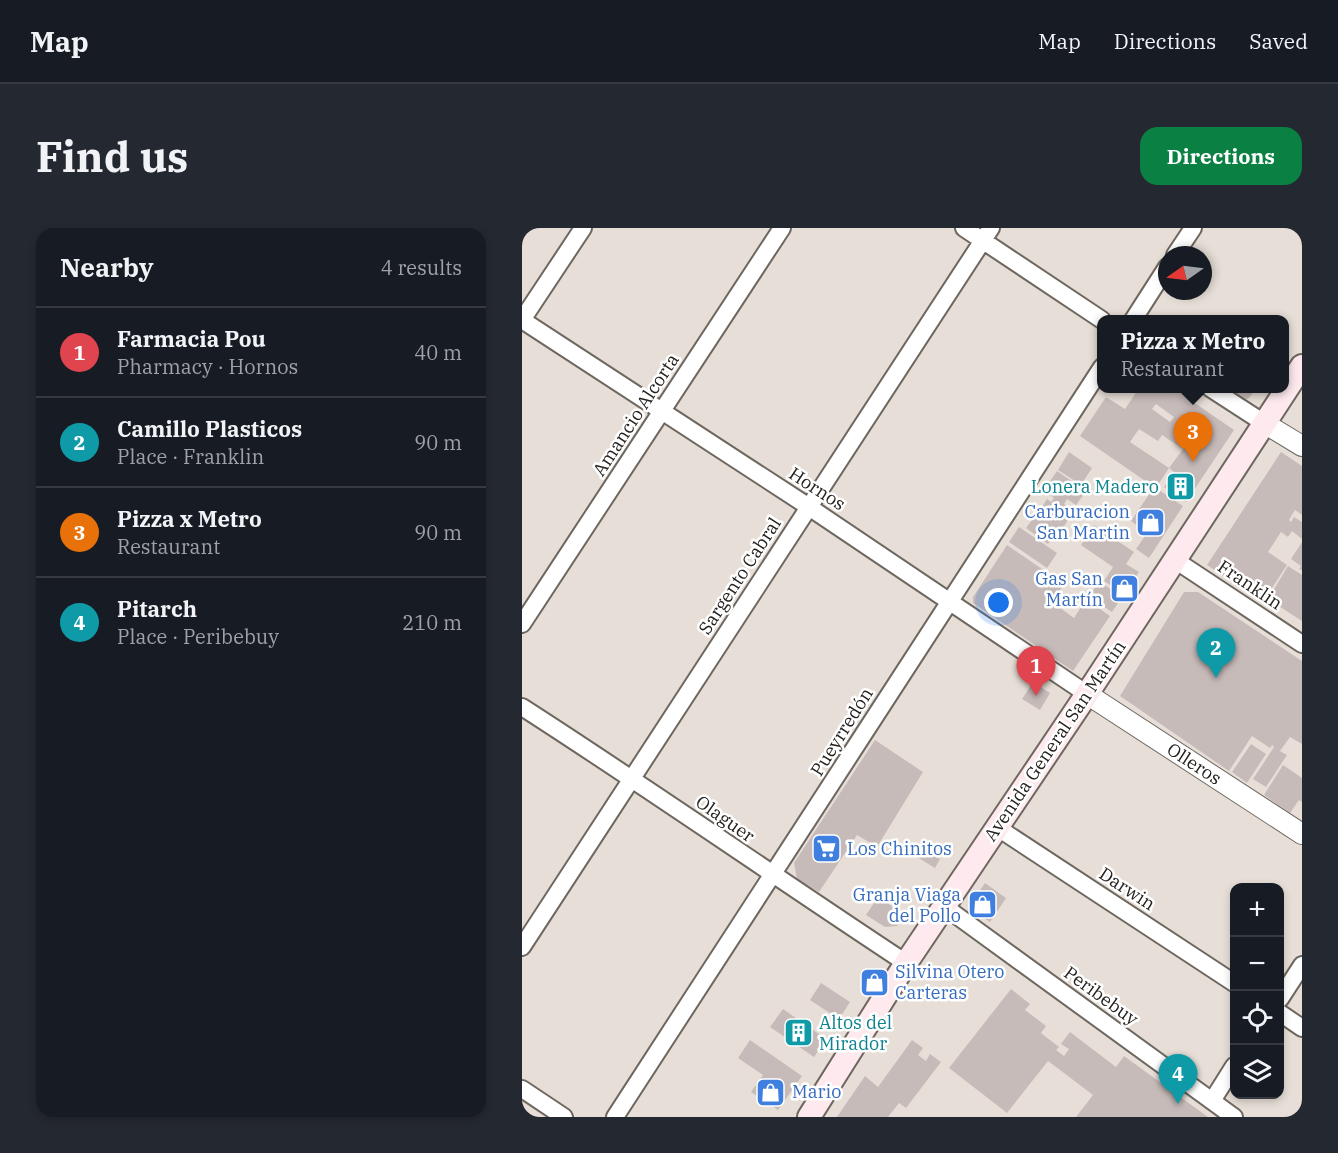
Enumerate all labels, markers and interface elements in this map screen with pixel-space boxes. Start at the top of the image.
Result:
text: Map [30,23,89,60]
text: Map [1038,27,1081,55]
text: Directions [1114,27,1216,55]
text: Saved [1249,27,1308,55]
button: Directions [1140,127,1302,185]
text: Find us [36,129,188,184]
north arrow [1158,246,1212,300]
text: Nearby [60,250,154,284]
text: 4 results [381,254,462,281]
popup [1097,315,1289,393]
text: Farmacia Pou [117,324,266,353]
text: Pizza x Metro [1121,326,1265,355]
text: 1 [74,339,86,366]
text: 40 m [414,339,462,366]
street label: Amancio Alcorta [587,349,684,480]
text: Pharmacy · Hornos [117,353,298,380]
text: Restaurant [1121,355,1224,382]
pin: 3 [1174,412,1212,462]
text: Camillo Plasticos [117,414,302,443]
text: 2 [74,429,86,456]
text: 90 m [414,429,462,456]
text: Place · Franklin [117,443,264,470]
street label: Hornos [785,462,850,515]
building icon: Lonera Madero [1164,471,1196,503]
place label: Lonera Madero [1031,475,1159,498]
place label: Carburacion San Martin [1024,500,1130,544]
text: Pizza x Metro [117,504,262,533]
shop icon: Carburacion San Martin [1135,506,1167,538]
street label: Sargento Cabral [693,513,786,639]
text: 3 [74,519,86,546]
text: 90 m [414,519,462,546]
text: Restaurant [117,533,220,560]
street label: Franklin [1213,555,1287,615]
place label: Gas San Martín [1035,567,1103,611]
shop icon: Gas San Martín [1108,573,1140,605]
your location [984,588,1013,617]
text: Pitarch [117,594,197,623]
text: 4 [74,609,86,636]
text: 210 m [402,609,462,636]
text: Place · Peribebuy [117,623,279,650]
pin: 2 [1196,628,1236,678]
street label: Avenida General San Martín [979,636,1131,846]
pin: 1 [1016,646,1056,696]
street label: Pueyrredón [805,683,878,780]
street label: Olleros [1163,738,1226,790]
street label: Olaguer [691,790,759,847]
supermarket icon: Los Chinitos [810,833,842,865]
place label: Los Chinitos [847,837,952,860]
street label: Darwin [1095,862,1160,915]
place label: Granja Viaga del Pollo [853,883,961,927]
map controls [1230,883,1284,1099]
button: + [1230,883,1284,937]
shop icon: Granja Viaga del Pollo [966,889,998,921]
button: − [1230,937,1284,991]
place label: Silvina Otero Carteras [895,960,1004,1004]
street label: Peribebuy [1060,961,1143,1030]
shop icon: Silvina Otero Carteras [858,966,890,998]
button: locate [1230,991,1284,1045]
place label: Altos del Mirador [819,1011,892,1055]
building icon: Altos del Mirador [782,1017,814,1049]
button: layers [1230,1045,1284,1099]
pin: 4 [1158,1054,1198,1104]
shop icon: Mario [755,1076,787,1108]
place label: Mario [792,1080,841,1103]

